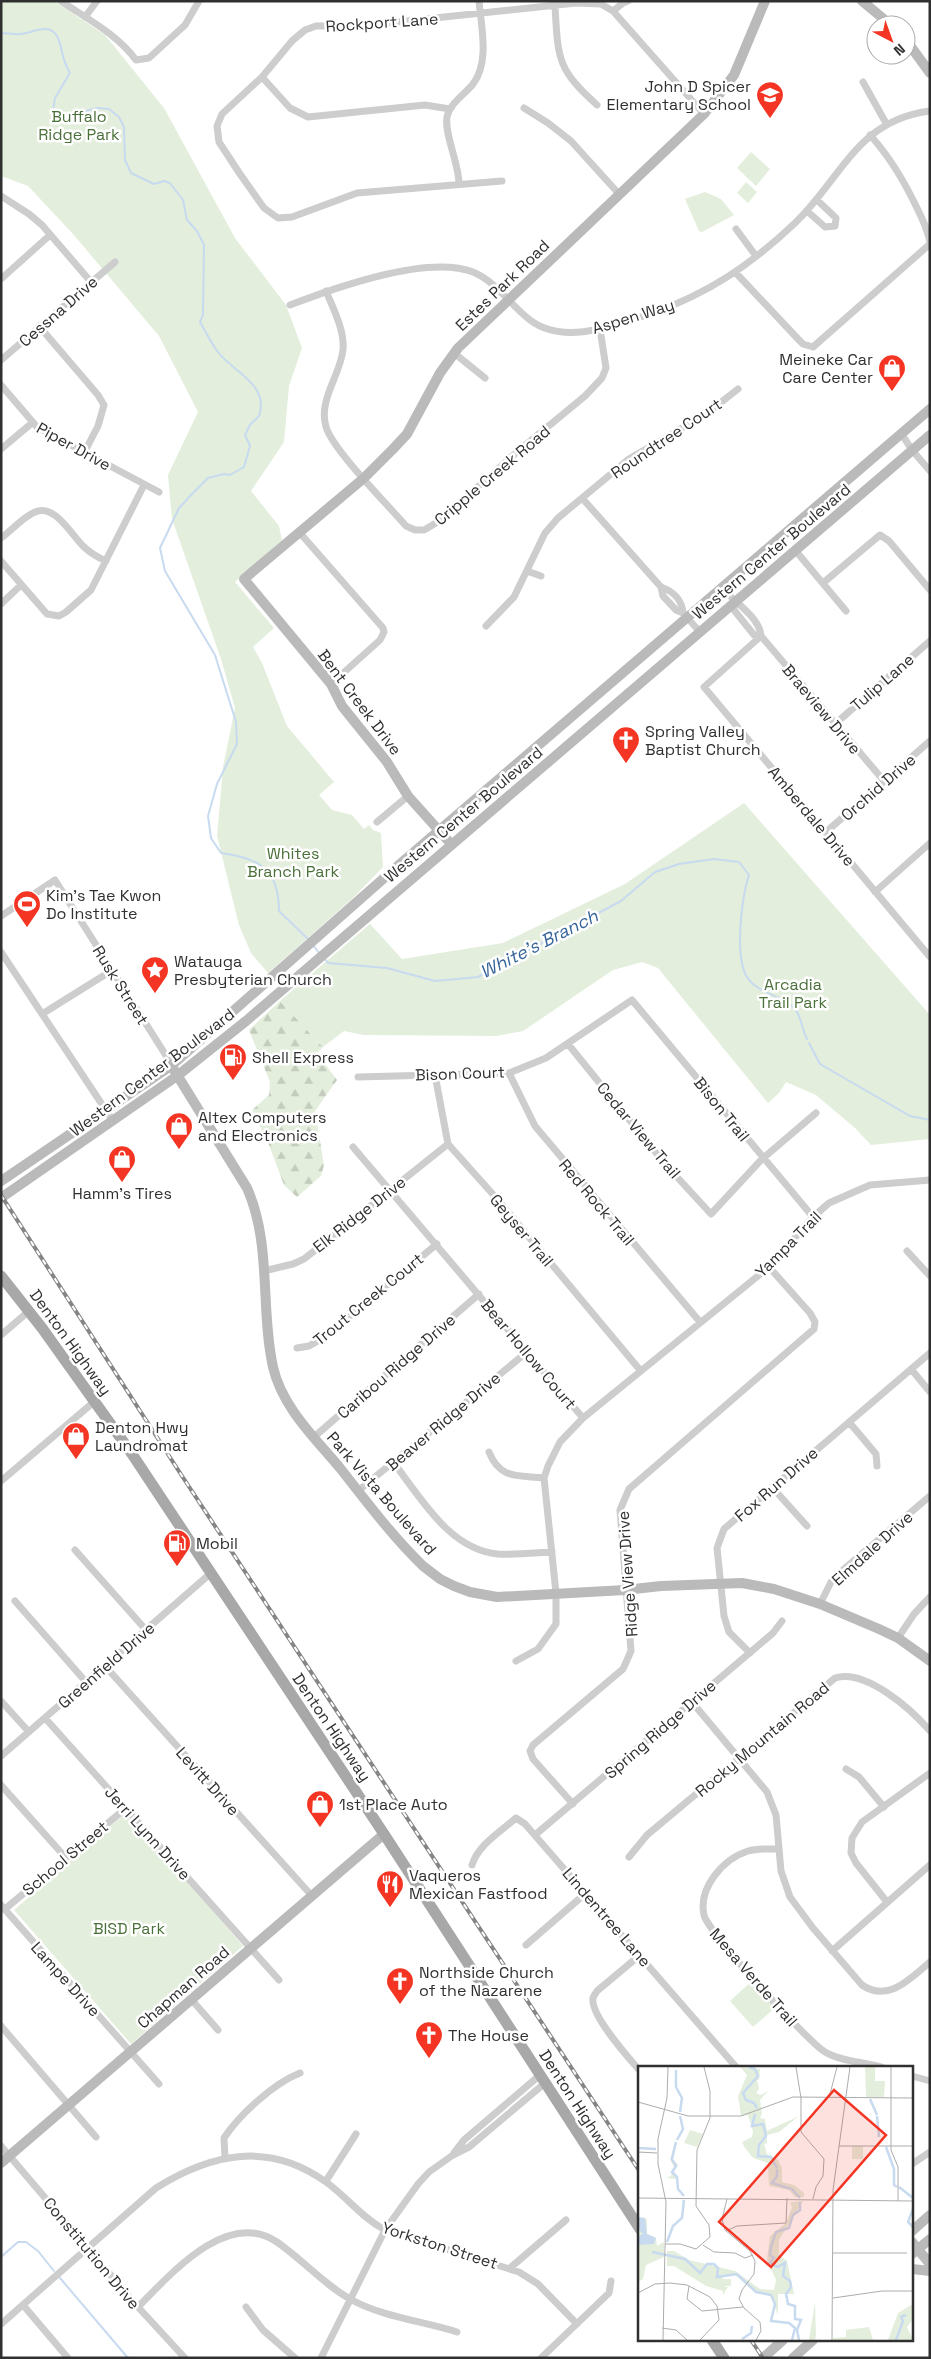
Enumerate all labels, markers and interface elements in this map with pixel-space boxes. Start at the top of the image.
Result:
street label: Rockport Lane [325,8,439,37]
north arrow [866,15,916,65]
text: N [890,40,909,60]
place label: John D Spicer Elementary School [606,76,751,115]
school or university icon: John D Spicer Elementary School [755,80,785,119]
park label: Buffalo Ridge Park [38,106,120,145]
street label: Estes Park Road [451,235,554,336]
street label: Cessna Drive [14,271,102,351]
street label: Aspen Way [590,294,677,339]
place label: Meineke Car Care Center [779,349,873,388]
shop icon: Meineke Car Care Center [877,353,907,392]
street label: Roundtree Court [607,394,726,483]
street label: Piper Drive [33,417,115,475]
street label: Cripple Creek Road [430,421,555,530]
street label: Western Center Boulevard [688,479,855,624]
street label: Bent Creek Drive [313,645,406,759]
street label: Tulip Lane [846,649,918,716]
street label: Braeview Drive [778,660,866,759]
place label: Spring Valley Baptist Church [645,721,761,760]
church icon: Spring Valley Baptist Church [611,725,641,764]
street label: Western Center Boulevard [380,742,547,887]
street label: Orchid Drive [837,749,920,826]
street label: Amberdale Drive [763,762,860,871]
park label: Whites Branch Park [247,843,339,882]
place label: Kim's Tae Kwon Do Institute [46,885,161,924]
sports icon: Kim's Tae Kwon Do Institute [12,889,42,928]
water label: White's Branch [476,904,602,983]
street label: Rusk Street [88,942,153,1029]
place label: Watauga Presbyterian Church [174,951,332,990]
place icon: Watauga Presbyterian Church [140,955,170,994]
park label: Arcadia Trail Park [759,974,828,1013]
street label: Western Center Boulevard [66,1004,239,1141]
fuel station icon: Shell Express [218,1042,248,1081]
place label: Shell Express [252,1047,354,1068]
street label: Bison Court [415,1061,505,1086]
street label: Bison Trail [689,1073,754,1146]
street label: Cedar View Trail [592,1078,685,1183]
place label: Altex Computers and Electronics [198,1107,327,1146]
shop icon: Altex Computers and Electronics [164,1111,194,1150]
shop icon: Hamm's Tires [107,1144,137,1183]
street label: Red Rock Trail [554,1155,639,1250]
street label: Elk Ridge Drive [309,1172,410,1257]
place label: Hamm's Tires [72,1183,172,1204]
street label: Geyser Trail [485,1190,558,1271]
street label: Yampa Trail [751,1207,826,1282]
street label: Trout Creek Court [309,1248,428,1350]
street label: Denton Highway [25,1285,116,1400]
street label: Bear Hollow Court [476,1295,581,1414]
street label: Caribou Ridge Drive [333,1309,460,1424]
street label: Beaver Ridge Drive [382,1367,505,1475]
place label: Denton Hwy Laundromat [95,1417,189,1456]
shop icon: Denton Hwy Laundromat [61,1421,91,1460]
street label: Park Vista Boulevard [322,1427,441,1559]
street label: Fox Run Drive [730,1442,822,1526]
street label: Elmdale Drive [827,1506,917,1590]
street label: Ridge View Drive [613,1510,642,1638]
fuel station icon: Mobil [162,1528,192,1567]
place label: Mobil [196,1533,238,1554]
street label: Greenfield Drive [54,1618,159,1713]
street label: Denton Highway [288,1669,376,1786]
street label: Spring Ridge Drive [600,1675,720,1783]
street label: Rocky Mountain Road [691,1677,834,1802]
street label: Levitt Drive [171,1743,244,1820]
street label: Jerri Lynn Drive [100,1782,195,1885]
shop icon: 1st Place Auto [305,1789,335,1828]
place label: 1st Place Auto [339,1794,448,1815]
street label: School Street [18,1816,113,1900]
street label: Lindentree Lane [558,1863,656,1971]
place label: Vaqueros Mexican Fastfood [409,1865,547,1904]
restaurant icon: Vaqueros Mexican Fastfood [375,1869,405,1908]
park label: BISD Park [93,1918,166,1939]
street label: Mesa Verde Trail [705,1924,802,2031]
street label: Lampe Drive [26,1937,105,2021]
street label: Chapman Road [133,1941,234,2033]
place label: Northside Church of the Nazarene [419,1962,554,2001]
church icon: Northside Church of the Nazarene [385,1966,415,2005]
church icon: The House [414,2020,444,2059]
place label: The House [448,2025,529,2046]
street label: Denton Highway [534,2046,621,2163]
inset map [638,2066,914,2342]
street label: Constitution Drive [39,2193,145,2314]
street label: Yorkston Street [379,2217,501,2274]

